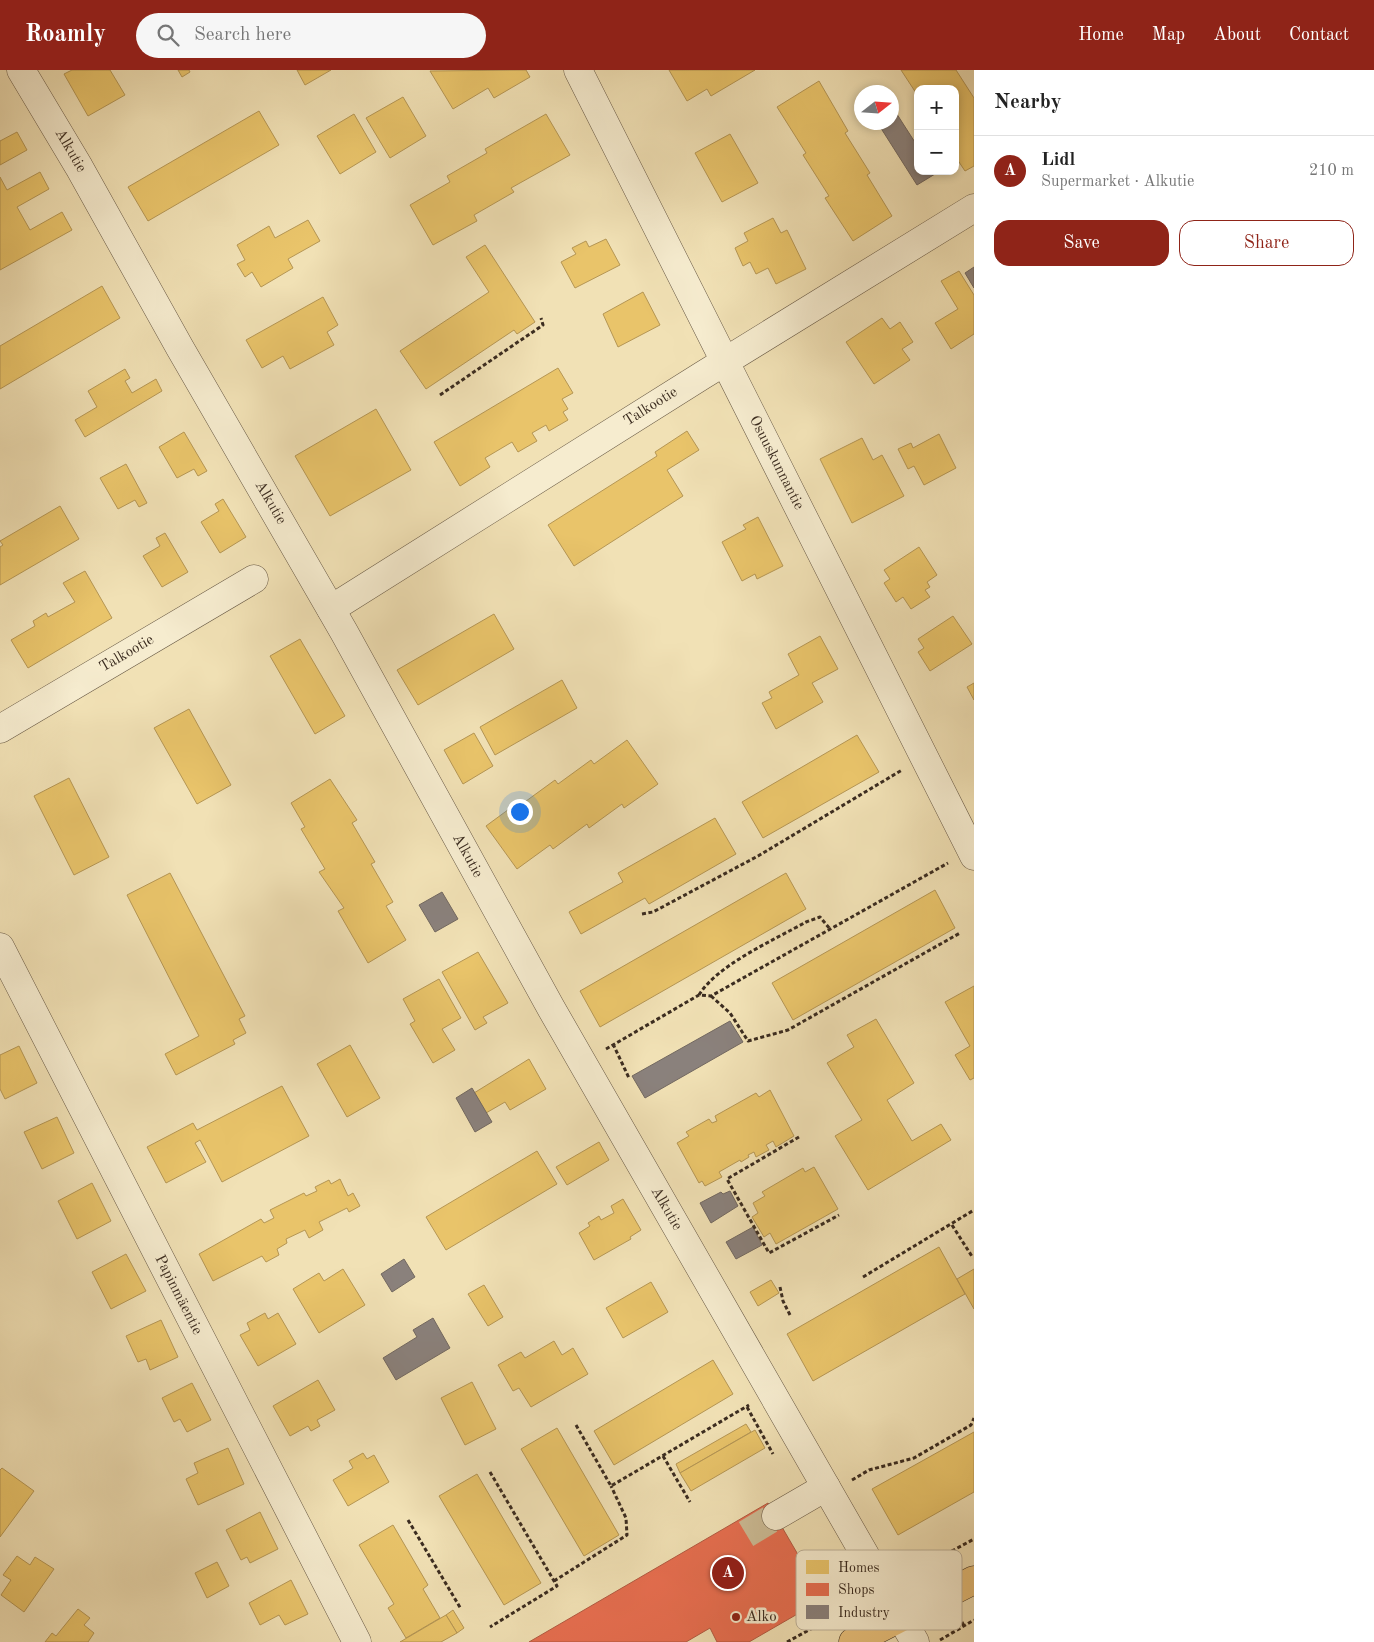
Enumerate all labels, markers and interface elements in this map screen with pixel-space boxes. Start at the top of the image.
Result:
search box [136,13,486,58]
icon: search [154,21,182,49]
text: Roamly [25,23,106,47]
text: Search here [194,26,291,45]
text: Home [1078,26,1124,44]
text: Map [1152,26,1185,44]
text: About [1213,26,1261,44]
text: Contact [1289,26,1349,44]
north arrow [854,85,899,130]
map controls [914,85,959,175]
button: + [914,85,959,130]
text: Nearby [994,92,1062,113]
street label: Alkutie [52,127,88,175]
button: − [914,130,959,175]
text: Lidl [1041,151,1075,170]
text: A [1004,163,1016,179]
text: 210 m [1309,163,1354,179]
text: Supermarket · Alkutie [1041,174,1194,190]
button: Save [994,220,1169,266]
button: Share [1179,220,1354,266]
street label: Talkootie [621,385,681,429]
street label: Osuuskunnantie [746,414,806,512]
street label: Alkutie [252,479,288,527]
street label: Talkootie [97,632,157,676]
your location [507,799,533,825]
street label: Alkutie [449,832,485,880]
street label: Alkutie [648,1185,684,1233]
street label: Papinmäentie [151,1253,205,1337]
legend [796,1550,962,1630]
pin: A [712,1554,744,1592]
text: Homes [838,1561,880,1575]
text: Shops [838,1583,875,1597]
text: Industry [838,1606,891,1620]
place label: Alko [746,1610,777,1625]
marker: Alko [730,1611,742,1623]

